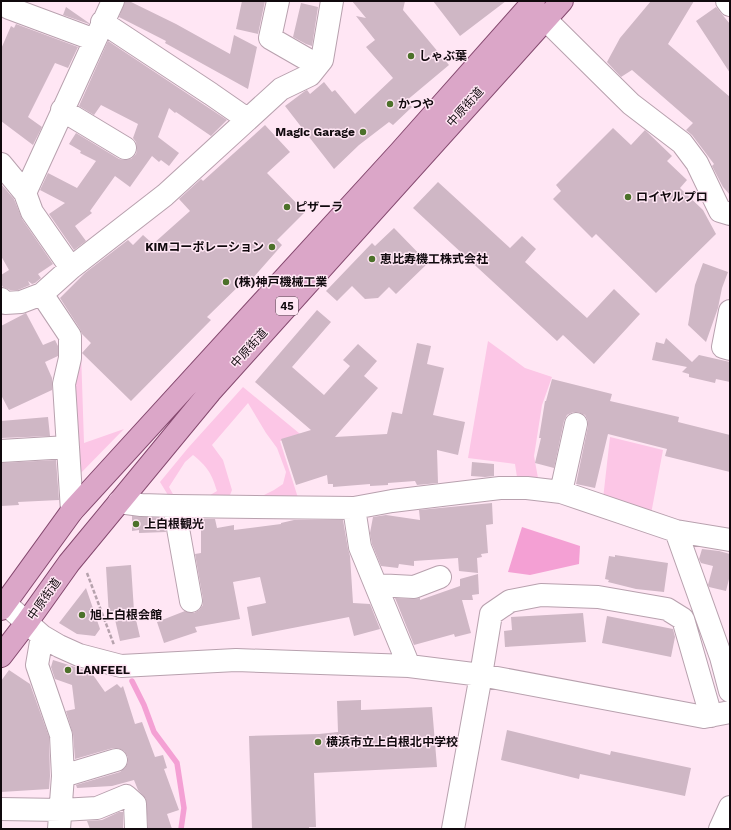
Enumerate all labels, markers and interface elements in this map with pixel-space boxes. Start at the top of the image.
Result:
place label: しゃぶ葉 [419,49,467,63]
marker: しゃぶ葉 [406,51,416,61]
street label: 中原街道 [444,84,486,130]
place label: かつや [398,97,434,111]
marker: かつや [385,99,395,109]
place label: Magic Garage [275,125,355,139]
marker: Magic Garage [358,127,368,137]
place label: ロイヤルプロ [636,190,708,204]
marker: ロイヤルプロ [623,192,633,202]
place label: ピザーラ [295,200,343,214]
marker: ピザーラ [282,202,292,212]
place label: KIMコーポレーション [145,240,264,254]
marker: KIMコーポレーション [267,242,277,252]
place label: 恵比寿機工株式会社 [380,252,488,266]
marker: 恵比寿機工株式会社 [367,254,377,264]
place label: (株)神戸機械工業 [234,275,327,289]
marker: (株)神戸機械工業 [221,277,231,287]
road number: 45 [276,297,298,315]
street label: 中原街道 [228,325,270,371]
place label: 上白根観光 [144,517,204,531]
marker: 上白根観光 [131,519,141,529]
street label: 中原街道 [24,575,64,623]
place label: 旭上白根会館 [90,608,162,622]
marker: 旭上白根会館 [77,610,87,620]
place label: LANFEEL [76,663,130,677]
marker: LANFEEL [63,665,73,675]
place label: 横浜市立上白根北中学校 [326,735,458,749]
marker: 横浜市立上白根北中学校 [313,737,323,747]

